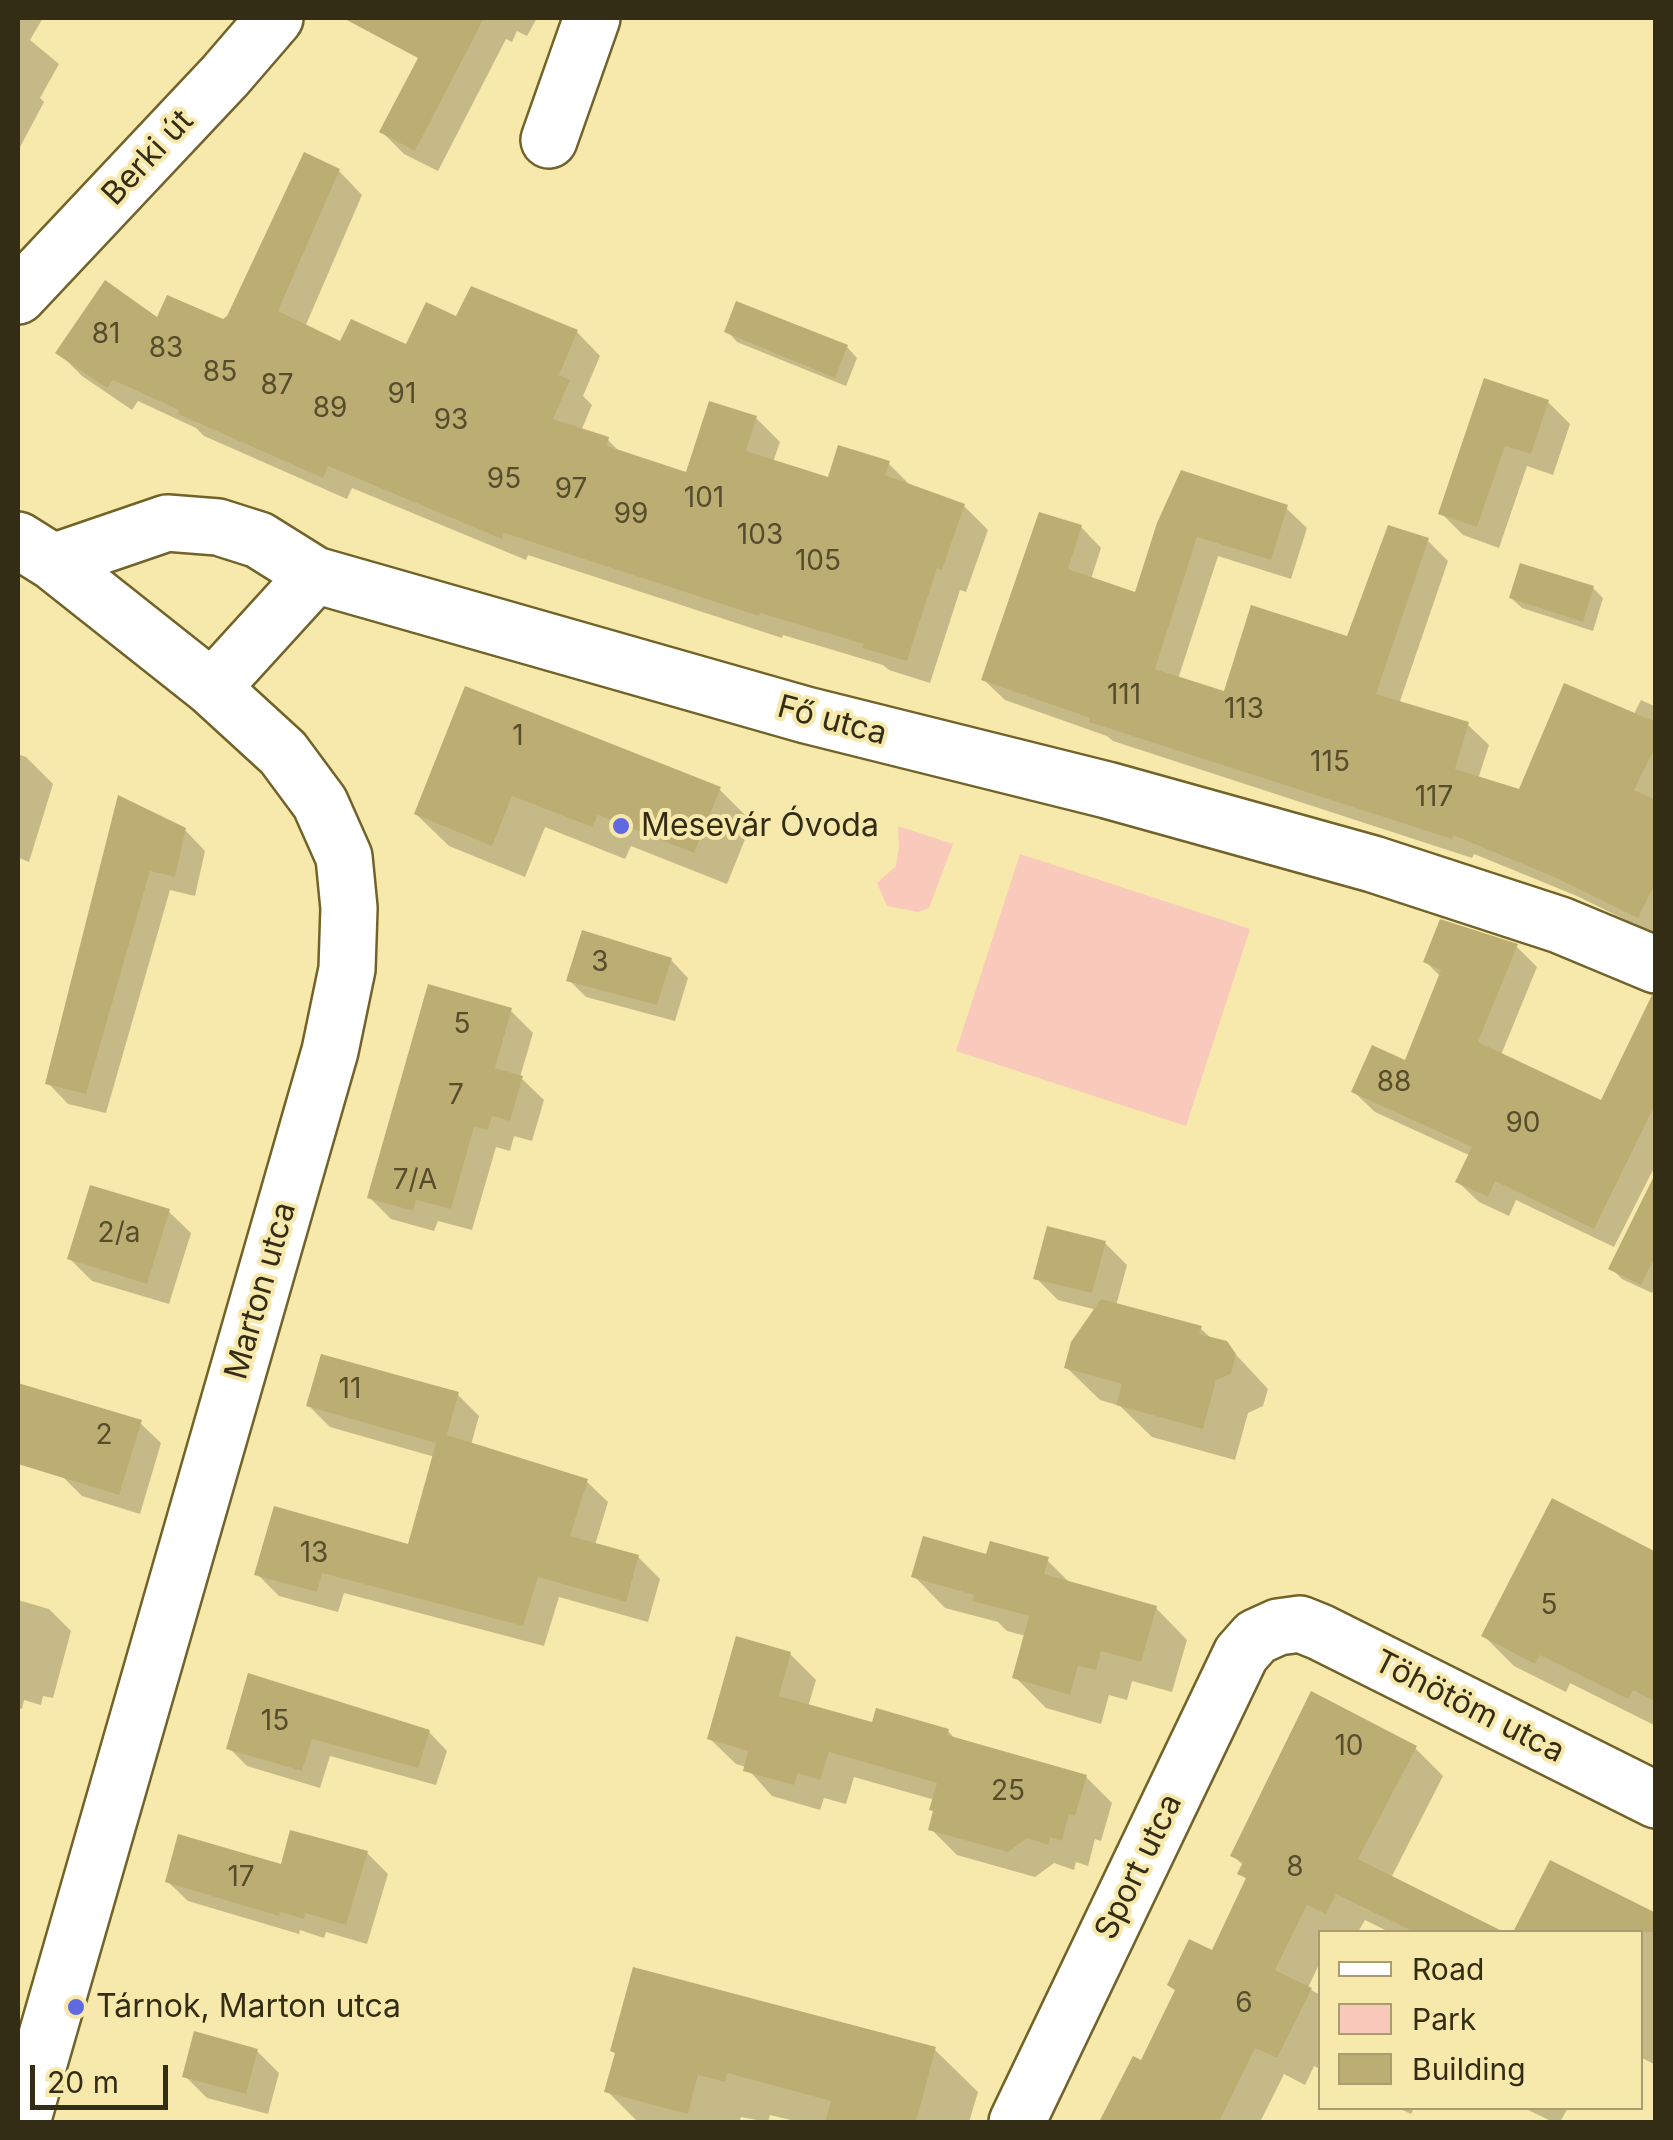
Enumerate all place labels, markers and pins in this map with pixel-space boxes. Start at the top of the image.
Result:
place label: Mesevár Óvoda [641,807,879,845]
marker: Mesevár Óvoda [610,815,632,837]
place label: Tárnok, Marton utca [96,1988,401,2026]
marker: Tárnok, Marton utca [65,1996,87,2018]

